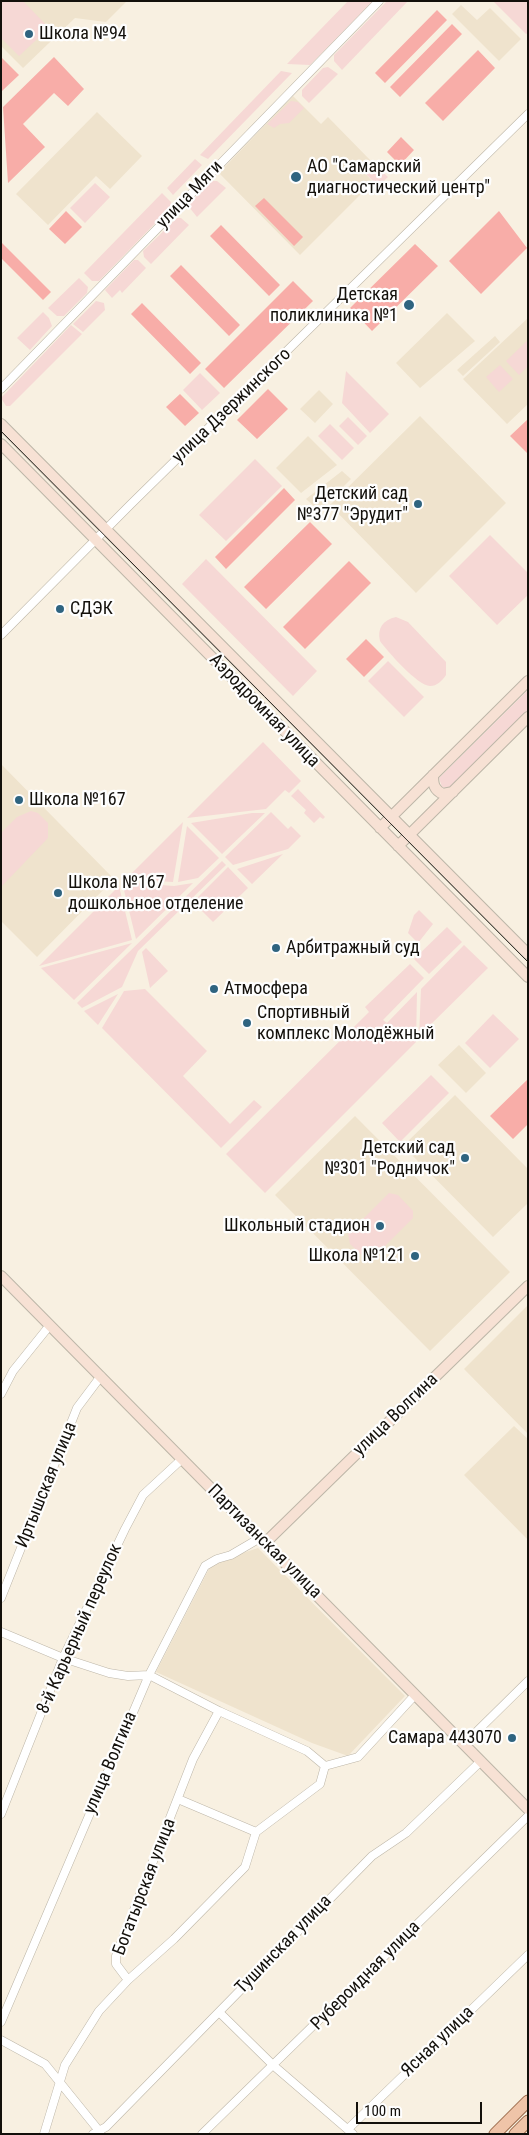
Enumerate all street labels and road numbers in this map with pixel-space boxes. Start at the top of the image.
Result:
street label: улица Мяги [152,157,228,233]
street label: улица Дзержинского [168,344,296,468]
street label: Аэродромная улица [204,650,324,772]
street label: улица Волгина [349,1369,443,1461]
street label: Иртышская улица [12,1419,82,1551]
street label: Партизанская улица [202,1480,326,1604]
street label: 8-й Карьерный переулок [33,1541,127,1717]
street label: улица Волгина [80,1709,142,1817]
street label: Богатырская улица [109,1816,181,1958]
street label: Тушинская улица [231,1891,337,1999]
street label: Рубероидная улица [307,1917,425,2035]
street label: Ясная улица [397,2002,479,2082]

